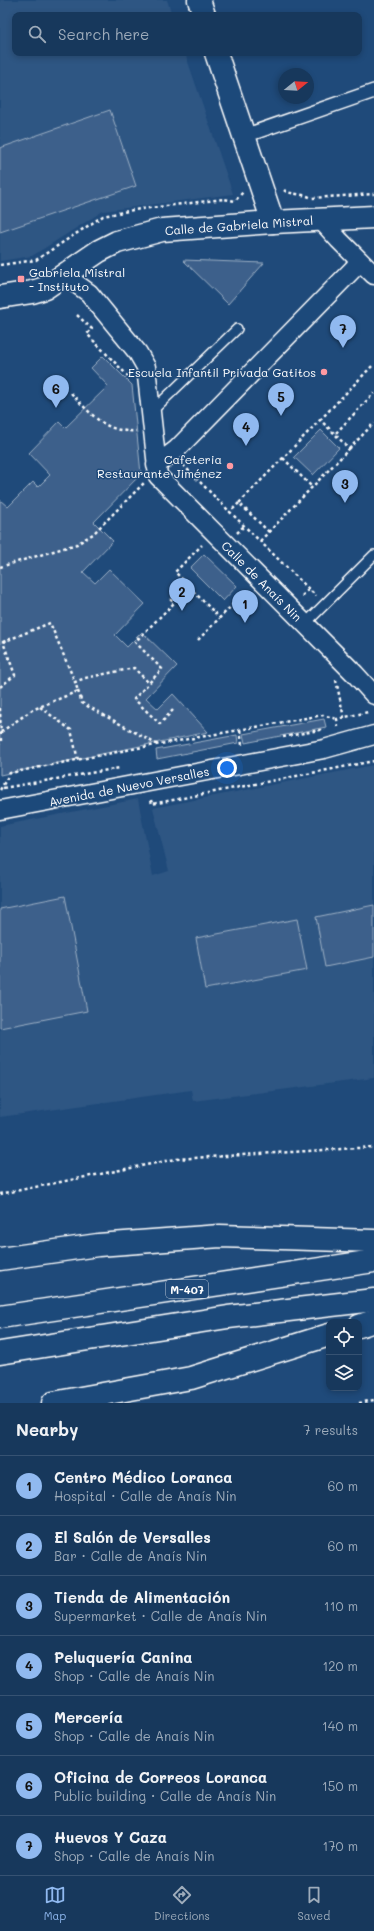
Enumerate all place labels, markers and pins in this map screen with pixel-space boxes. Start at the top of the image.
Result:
place label: Gabriela Mistral - Instituto [29,264,125,294]
marker: Gabriela Mistral - Instituto [16,274,26,284]
pin: 7 [330,315,356,348]
place label: Escuela Infantil Privada Gatitos [128,364,316,380]
marker: Escuela Infantil Privada Gatitos [319,367,329,377]
pin: 6 [43,375,69,408]
pin: 5 [268,383,294,416]
pin: 4 [233,413,259,446]
place label: Cafeteria Restaurante Jiménez [97,451,222,481]
marker: Cafeteria Restaurante Jiménez [225,461,235,471]
pin: 3 [332,470,358,503]
pin: 2 [169,578,195,611]
pin: 1 [232,590,258,623]

